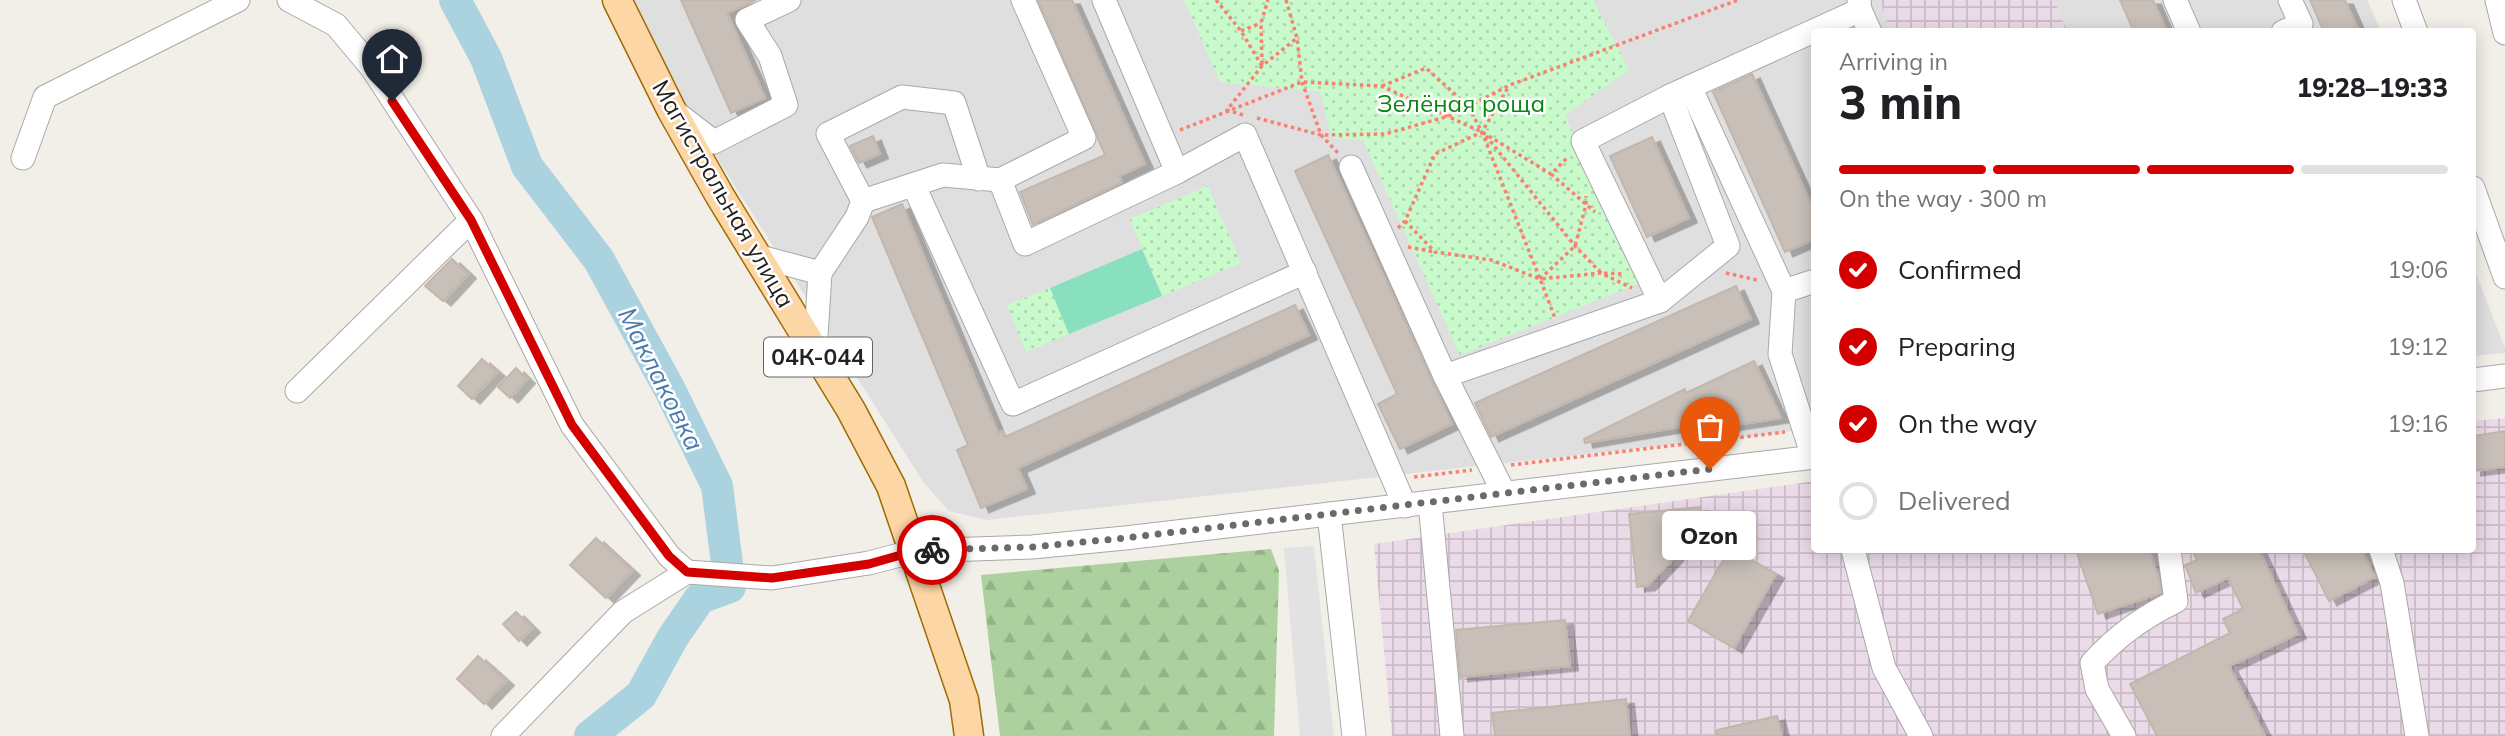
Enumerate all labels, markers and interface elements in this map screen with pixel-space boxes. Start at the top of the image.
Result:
pin [362,29,422,101]
icon: home [373,40,411,78]
text: Arriving in [1839,47,1948,76]
text: 19:28–19:33 [2297,71,2448,104]
text: 3 min [1839,73,1962,131]
street label: Магистральная улица [646,74,801,313]
park label: Зелёная роща [1377,88,1545,118]
text: On the way · 300 m [1839,184,2047,213]
icon: check [1839,251,1877,289]
text: Confirmed [1898,253,2022,286]
text: 19:06 [2388,255,2448,284]
water label: Маклаковка [611,301,712,456]
icon: check [1839,328,1877,366]
text: Preparing [1898,330,2016,363]
text: 19:12 [2388,332,2448,361]
road number: 04К-044 [764,338,872,376]
pin [1680,397,1740,469]
icon: check [1839,405,1877,443]
text: On the way [1898,407,2037,440]
icon: bag [1691,408,1729,446]
text: 19:16 [2388,409,2448,438]
text: Delivered [1898,484,2011,517]
callout: Ozon [1663,511,1757,560]
courier [897,515,967,585]
text: Ozon [1680,521,1738,550]
icon: bike [913,531,951,569]

